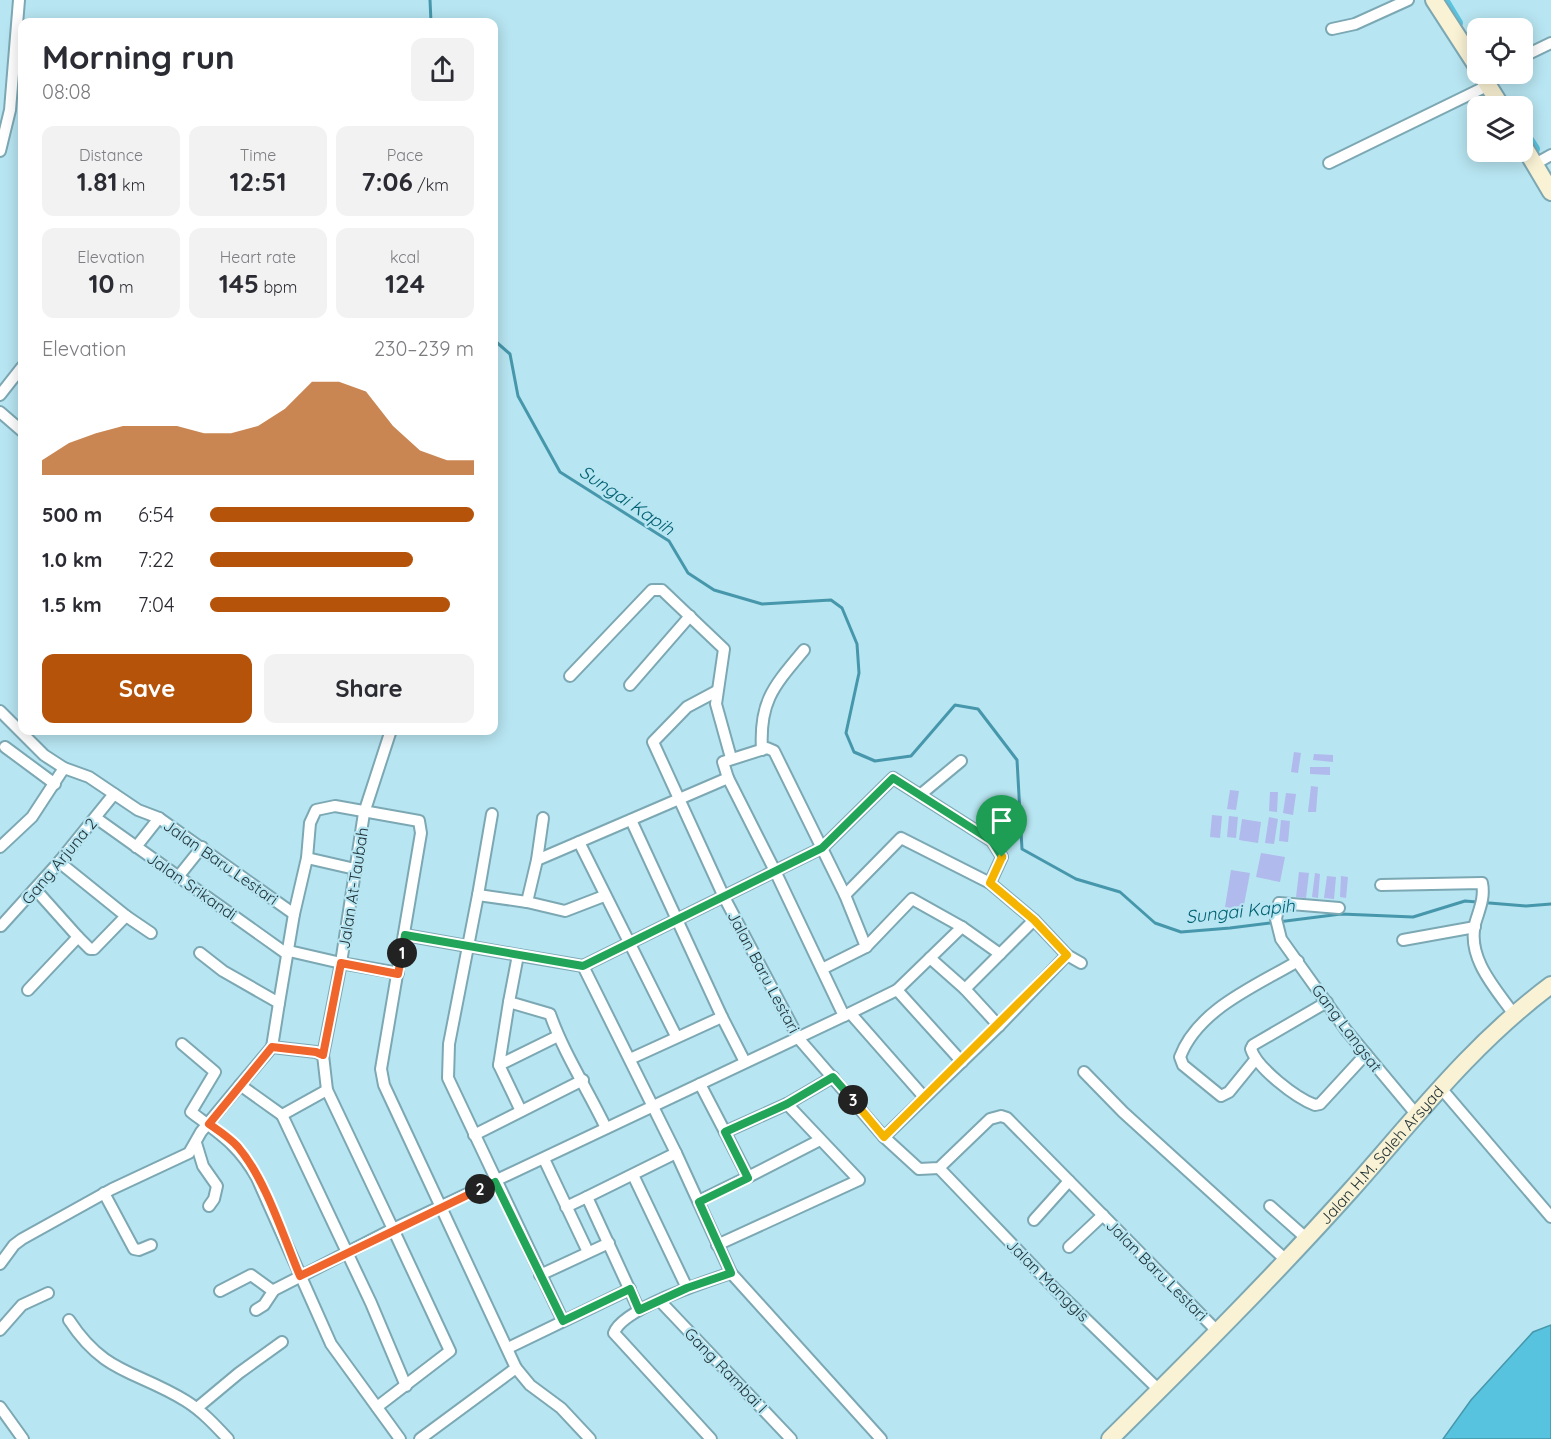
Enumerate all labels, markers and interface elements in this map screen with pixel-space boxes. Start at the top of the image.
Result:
map controls [1467,18,1533,162]
button: locate [1467,18,1533,84]
text: Morning run [42,36,235,77]
button: share [411,38,474,101]
text: 08:08 [42,79,91,104]
button: layers [1467,96,1533,162]
text: Distance [79,145,143,165]
text: Time [240,145,276,165]
text: Pace [387,145,423,165]
text: 1.81 [77,165,118,198]
text: 12:51 [229,165,287,198]
text: 7:06 [361,165,413,198]
text: km [118,175,145,195]
text: /km [413,175,449,195]
text: Elevation [77,247,145,267]
text: Heart rate [220,247,296,267]
text: kcal [390,247,420,267]
text: 10 [88,267,115,300]
text: 145 [219,267,259,300]
text: 124 [385,267,425,300]
text: m [115,277,134,297]
text: bpm [259,277,297,297]
text: Elevation [42,336,126,361]
text: 230–239 m [374,336,474,361]
water label: Sungai Kapih [575,460,680,541]
text: 500 m [42,502,102,527]
text: 6:54 [138,502,174,527]
text: 1.0 km [42,547,102,572]
text: 7:22 [138,547,174,572]
text: 1.5 km [42,592,102,617]
text: 7:04 [138,592,174,617]
button: Save [42,654,252,723]
button: Share [264,654,474,723]
pin [976,795,1027,857]
icon: arrive [985,804,1018,837]
street label: Gang Arjuna 2 [17,814,101,908]
street label: Jalan Baru Lestari [160,815,282,909]
street label: Jalan At-Taubah [334,826,372,950]
street label: Jalan Srikandi [143,848,241,924]
water label: Sungai Kapih [1184,894,1296,928]
street label: Jalan Baru Lestari [723,908,805,1036]
pin: 1 [387,938,417,968]
text: 1 [399,943,405,963]
street label: Gang Langsat [1308,980,1386,1076]
street label: Jalan H.M. Saleh Arsyad [1315,1081,1448,1228]
pin: 3 [838,1085,868,1115]
text: 3 [849,1090,857,1110]
pin: 2 [465,1174,495,1204]
text: 2 [475,1179,485,1199]
street label: Jalan Baru Lestari [1102,1215,1212,1325]
street label: Jalan Manggis [1002,1234,1094,1326]
street label: Gang Rambai I [680,1323,772,1417]

